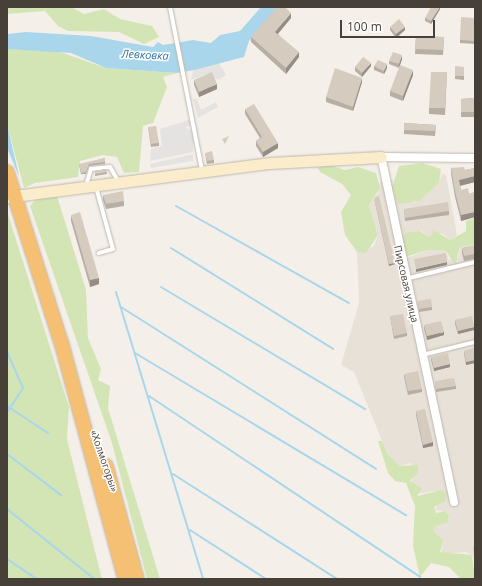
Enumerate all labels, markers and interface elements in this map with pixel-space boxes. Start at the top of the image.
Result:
scale bar [342,12,437,38]
text: 100 m [347,18,382,35]
water label: Левковка [121,47,169,63]
street label: Пирсовая улица [391,244,421,324]
street label: «Холмогоры» [88,428,120,494]

